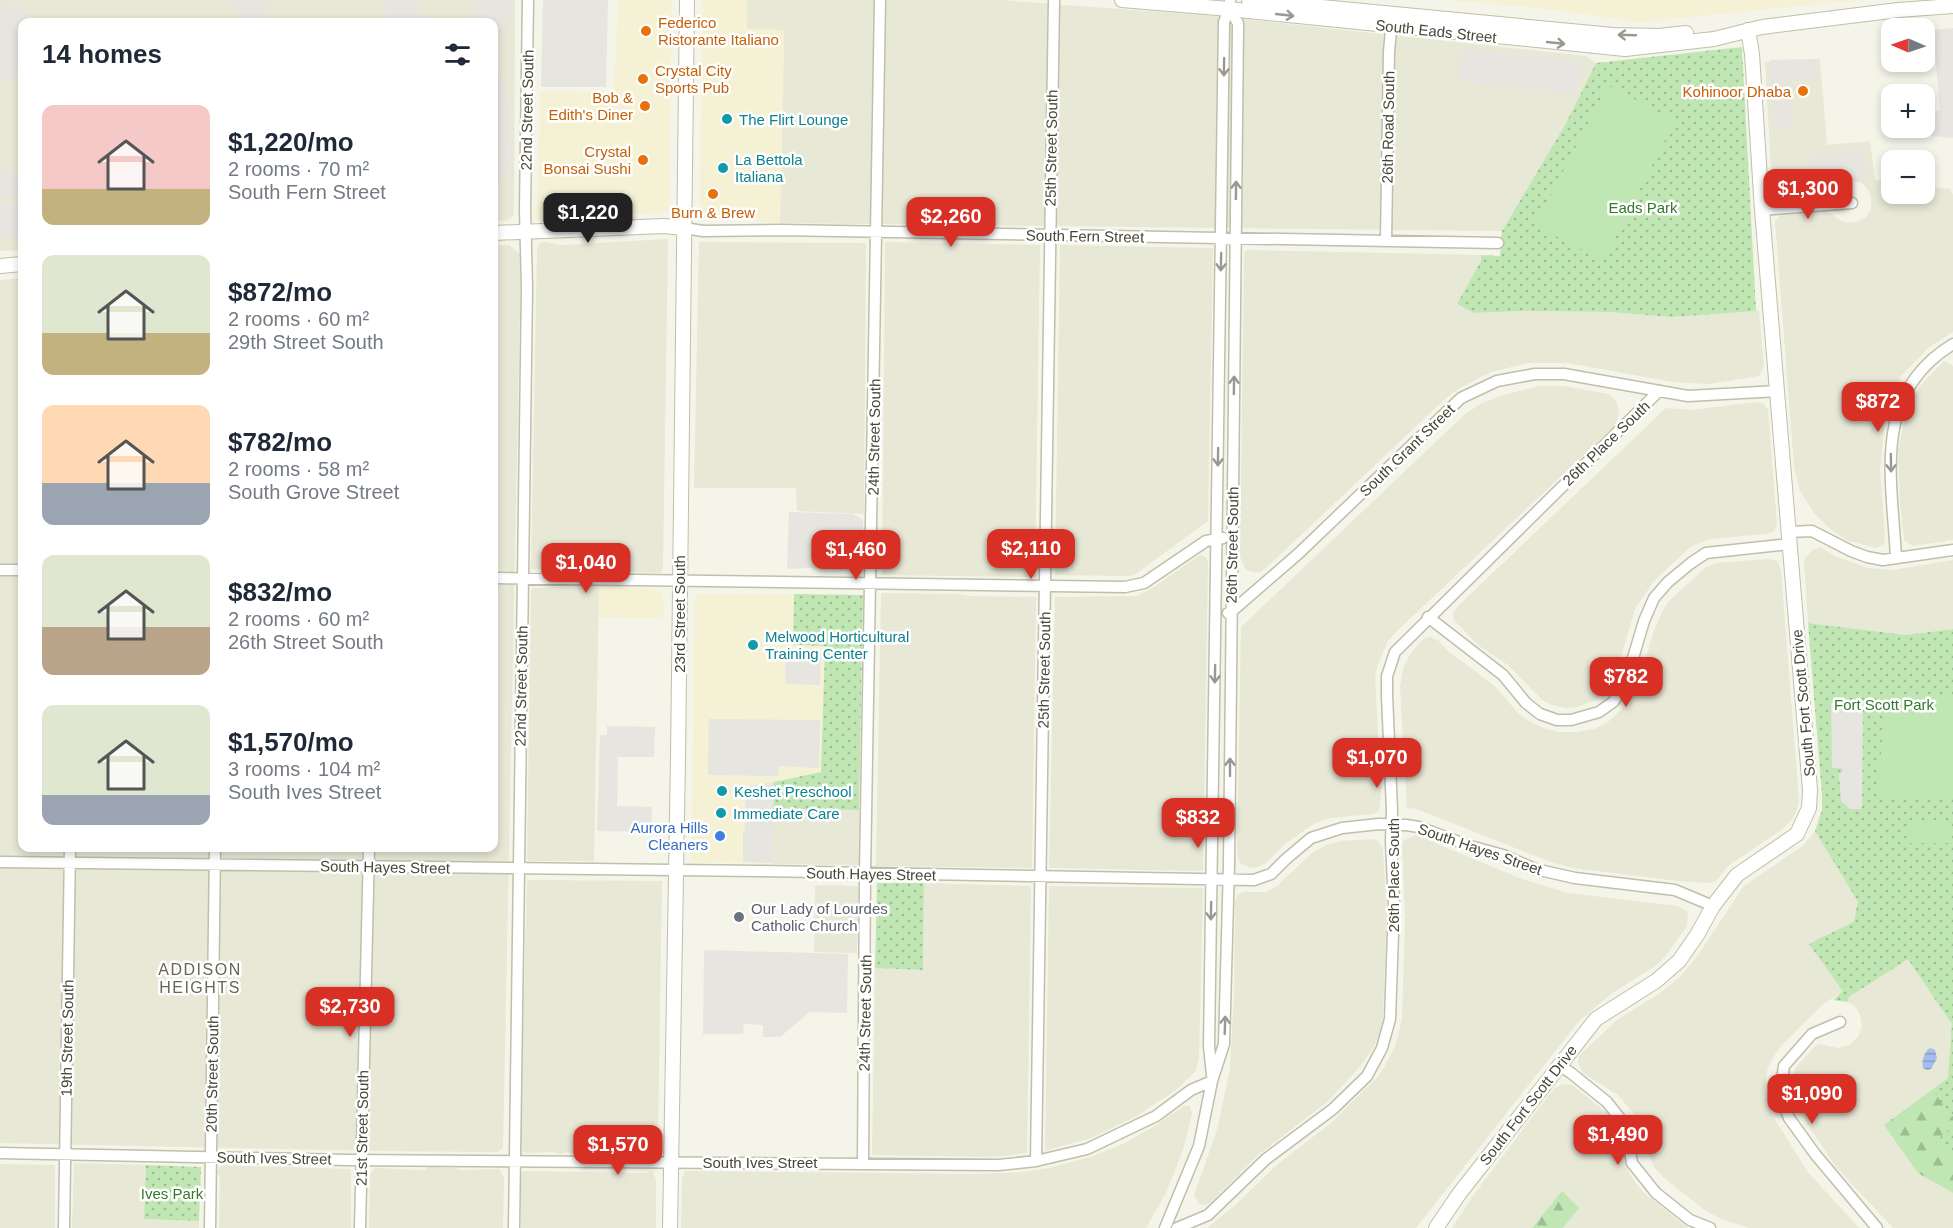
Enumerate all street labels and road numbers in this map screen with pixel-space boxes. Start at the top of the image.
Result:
street label: South Eads Street [1375,16,1498,46]
street label: 22nd Street South [517,49,537,171]
street label: 26th Road South [1379,71,1397,183]
street label: 25th Street South [1041,89,1061,207]
street label: South Fern Street [1026,226,1145,246]
street label: 24th Street South [864,378,884,496]
street label: 26th Place South [1559,397,1653,489]
street label: South Grant Street [1356,400,1458,500]
street label: 26th Street South [1222,486,1242,604]
street label: 23rd Street South [671,555,688,673]
street label: 25th Street South [1034,611,1054,729]
street label: 22nd Street South [511,625,531,747]
street label: South Fort Scott Drive [1788,629,1818,777]
street label: 26th Place South [1385,818,1402,932]
street label: South Hayes Street [1416,820,1545,878]
street label: South Hayes Street [320,857,451,877]
street label: South Hayes Street [806,864,937,884]
street label: 24th Street South [855,954,875,1072]
street label: 19th Street South [57,979,77,1097]
street label: 20th Street South [202,1015,222,1133]
street label: South Fort Scott Drive [1476,1042,1580,1168]
street label: 21st Street South [352,1070,372,1186]
street label: South Ives Street [216,1148,332,1168]
street label: South Ives Street [702,1154,818,1171]

